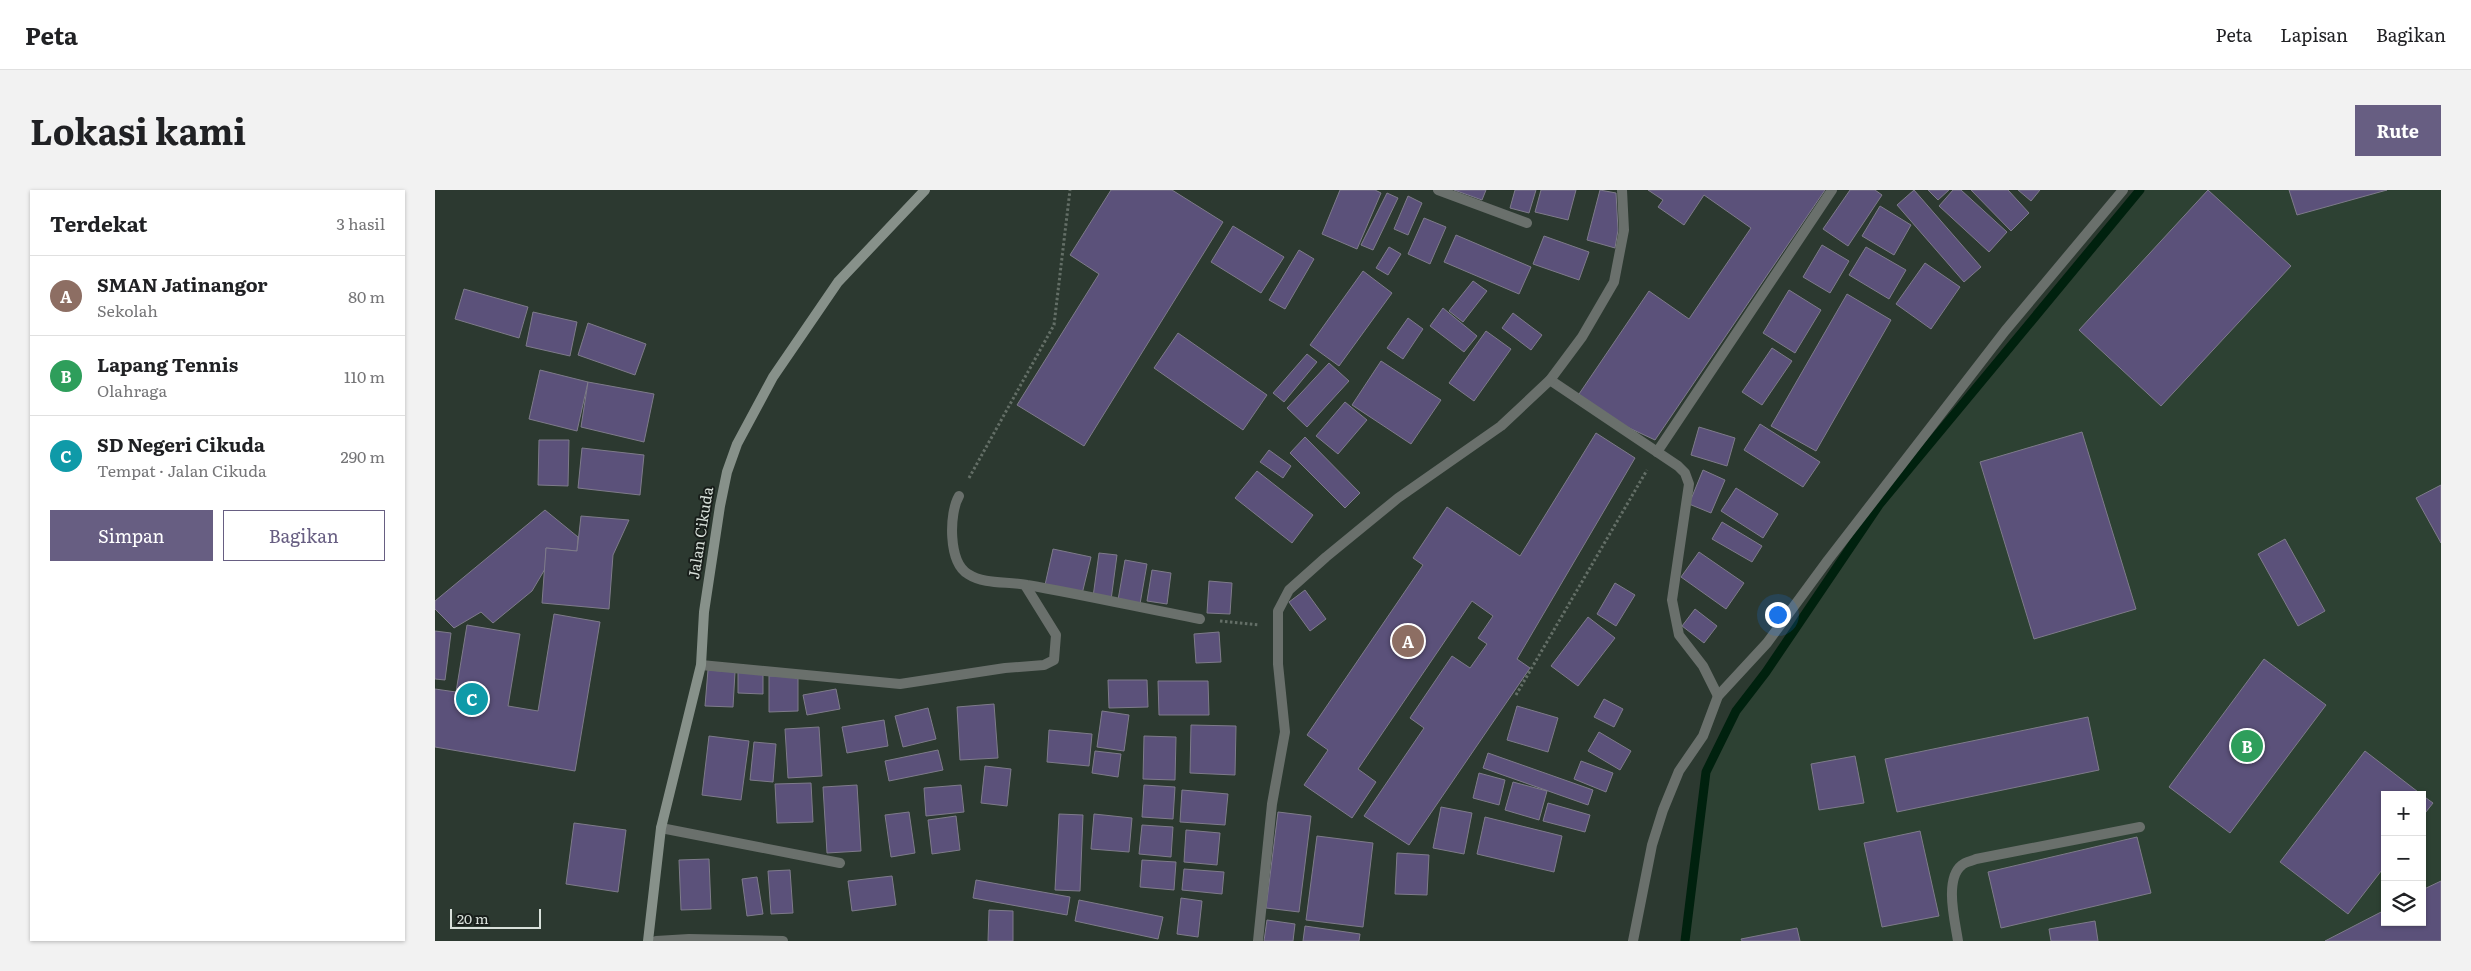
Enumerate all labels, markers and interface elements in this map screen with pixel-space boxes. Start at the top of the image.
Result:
text: Peta [25,17,78,52]
text: Peta [2216,21,2252,48]
text: Lapisan [2280,21,2348,48]
text: Bagikan [2376,21,2446,48]
text: Lokasi kami [30,104,246,156]
button: Rute [2355,105,2441,156]
text: Terdekat [50,207,148,238]
text: 3 hasil [336,211,385,235]
text: SMAN Jatinangor [97,270,268,298]
text: A [60,284,72,308]
text: 80 m [348,284,385,308]
text: Sekolah [97,298,158,322]
text: Lapang Tennis [97,350,238,378]
text: B [60,364,72,388]
text: 110 m [344,364,385,388]
text: Olahraga [97,378,167,402]
text: SD Negeri Cikuda [97,430,265,458]
text: C [60,444,72,468]
text: 290 m [341,444,385,468]
text: Tempat · Jalan Cikuda [97,458,267,482]
street label: Jalan Cikuda [681,484,718,580]
button: Simpan [50,510,213,561]
button: Bagikan [223,510,385,561]
your location [1765,602,1791,628]
pin: A [1392,622,1424,660]
pin: C [456,680,488,718]
pin: B [2231,727,2263,765]
map controls [2381,791,2426,926]
button: + [2381,791,2426,836]
button: − [2381,836,2426,881]
button: layers [2381,881,2426,926]
scale bar [450,906,541,929]
text: 20 m [457,908,489,928]

